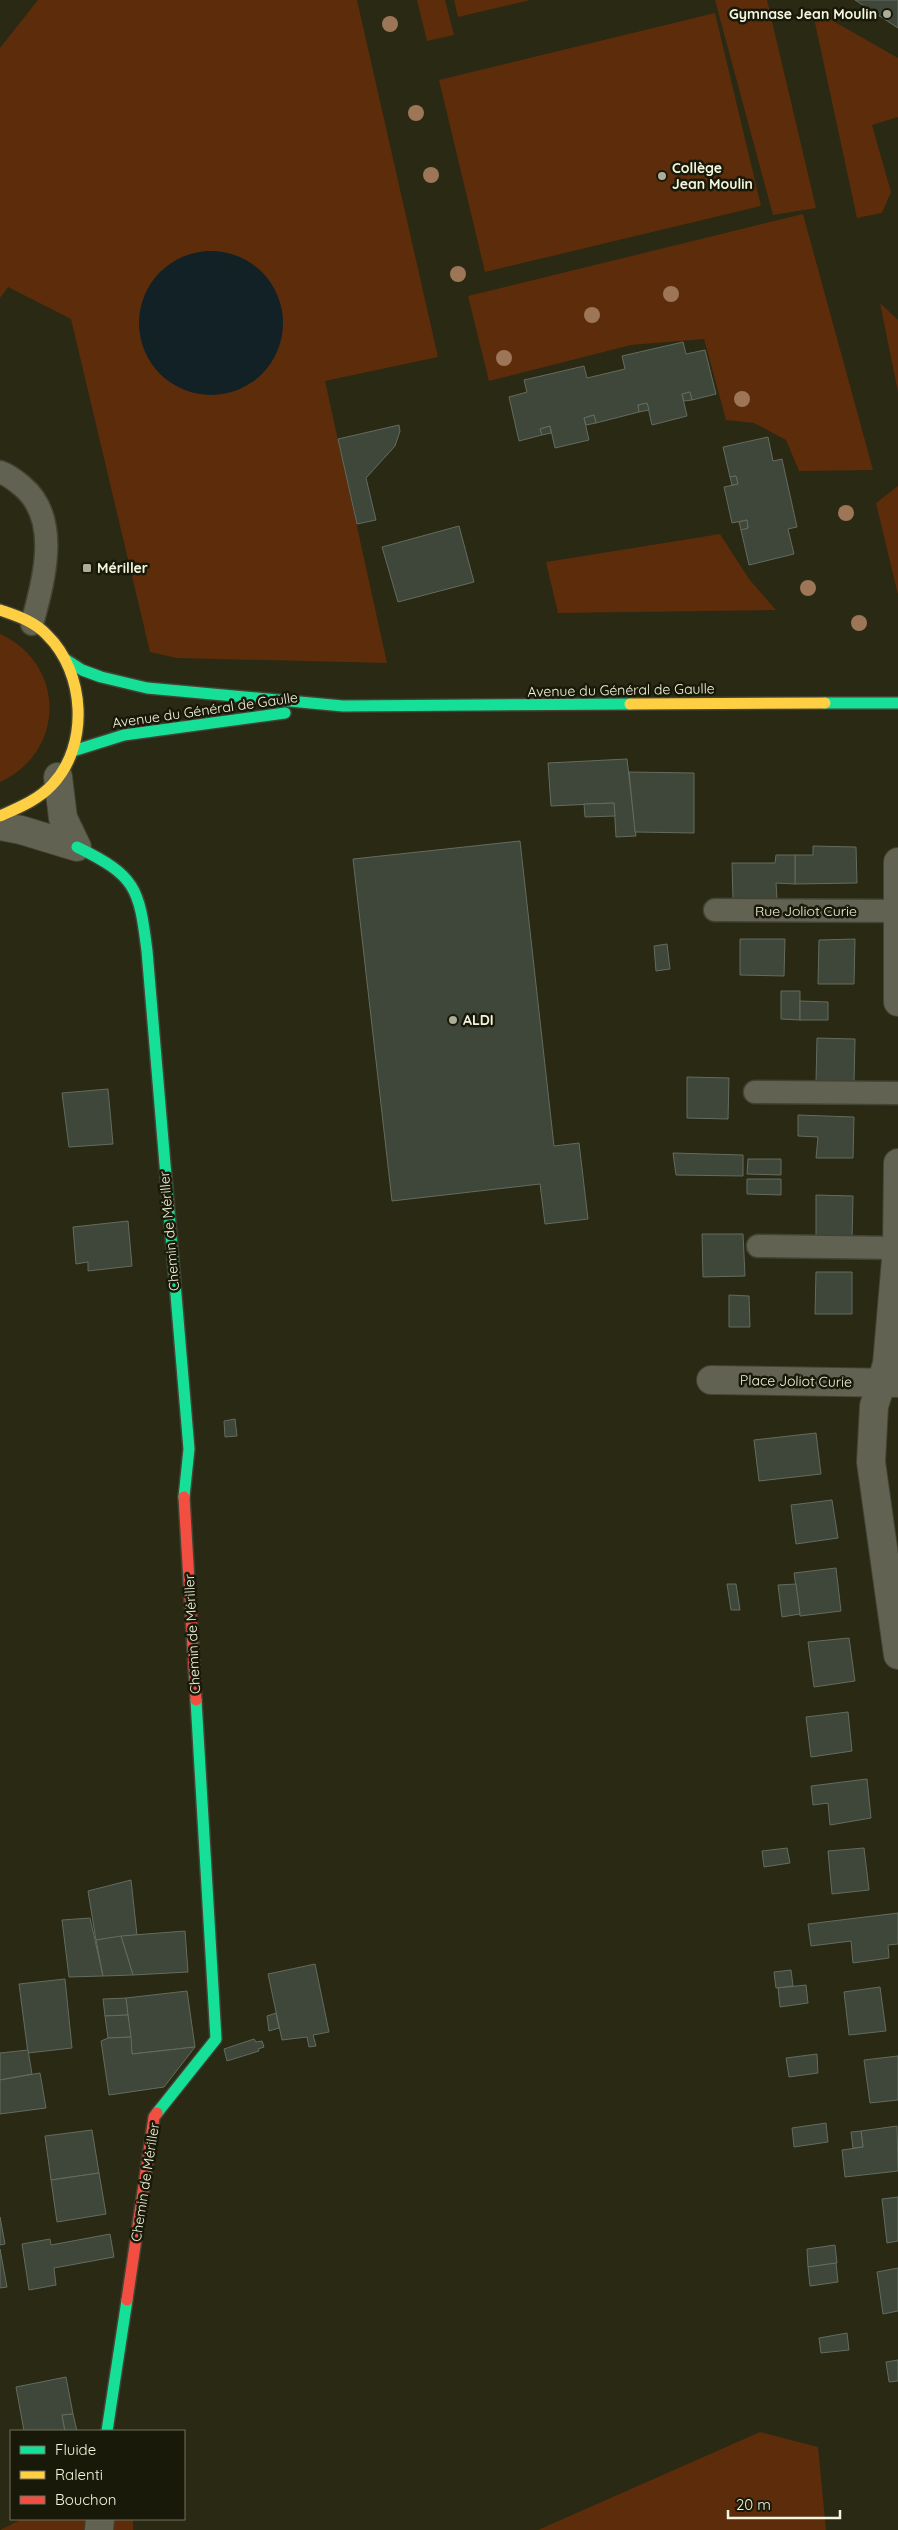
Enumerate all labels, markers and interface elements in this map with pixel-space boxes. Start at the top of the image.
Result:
place label: Gymnase Jean Moulin [729,5,877,23]
marker: Gymnase Jean Moulin [881,8,893,20]
place label: Collège Jean Moulin [672,159,753,193]
marker: Collège Jean Moulin [656,170,668,182]
place label: Mériller [97,559,148,577]
marker: Mériller [81,562,93,574]
street label: Avenue du Général de Gaulle [527,679,715,701]
street label: Avenue du Général de Gaulle [111,688,299,732]
street label: Rue Joliot Curie [755,902,857,920]
place label: ALDI [463,1011,494,1029]
marker: ALDI [447,1014,459,1026]
street label: Chemin de Mériller [155,1170,183,1292]
street label: Place Joliot Curie [740,1371,852,1391]
street label: Chemin de Mériller [180,1573,204,1695]
street label: Chemin de Mériller [127,2121,163,2243]
legend [10,2430,185,2520]
text: Fluide [55,2440,96,2459]
text: Ralenti [55,2465,103,2484]
scale bar [728,2488,840,2520]
text: Bouchon [55,2490,116,2509]
text: 20 m [736,2495,771,2514]

